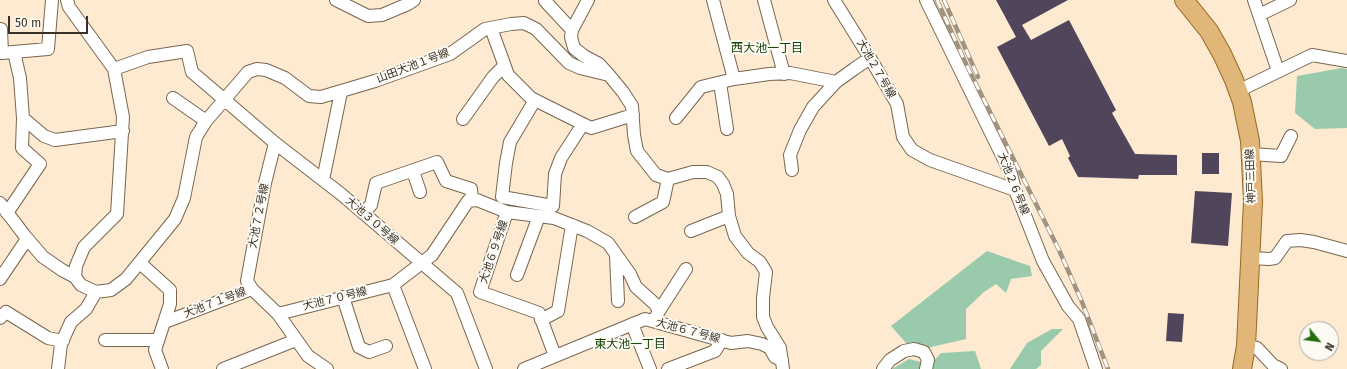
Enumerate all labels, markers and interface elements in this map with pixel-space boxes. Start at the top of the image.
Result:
scale bar [10,8,90,34]
text: 50 m [15,16,41,30]
street label: 大池２７号線 [854,37,898,101]
district label: 西大池一丁目 [731,42,803,56]
street label: 山田大池１号線 [375,46,451,86]
street label: 神戸三田線 [1243,148,1259,204]
street label: 大池２６号線 [995,151,1031,217]
street label: 大池７２号線 [246,182,272,250]
street label: 大池３０号線 [343,194,401,248]
street label: 大池６９号線 [477,219,511,285]
street label: 大池７１号線 [182,285,248,321]
street label: 大池７０号線 [301,285,369,313]
street label: 大池６７号線 [654,316,722,346]
north arrow [1299,321,1339,361]
district label: 東大池一丁目 [594,338,666,352]
text: N [1322,340,1337,353]

